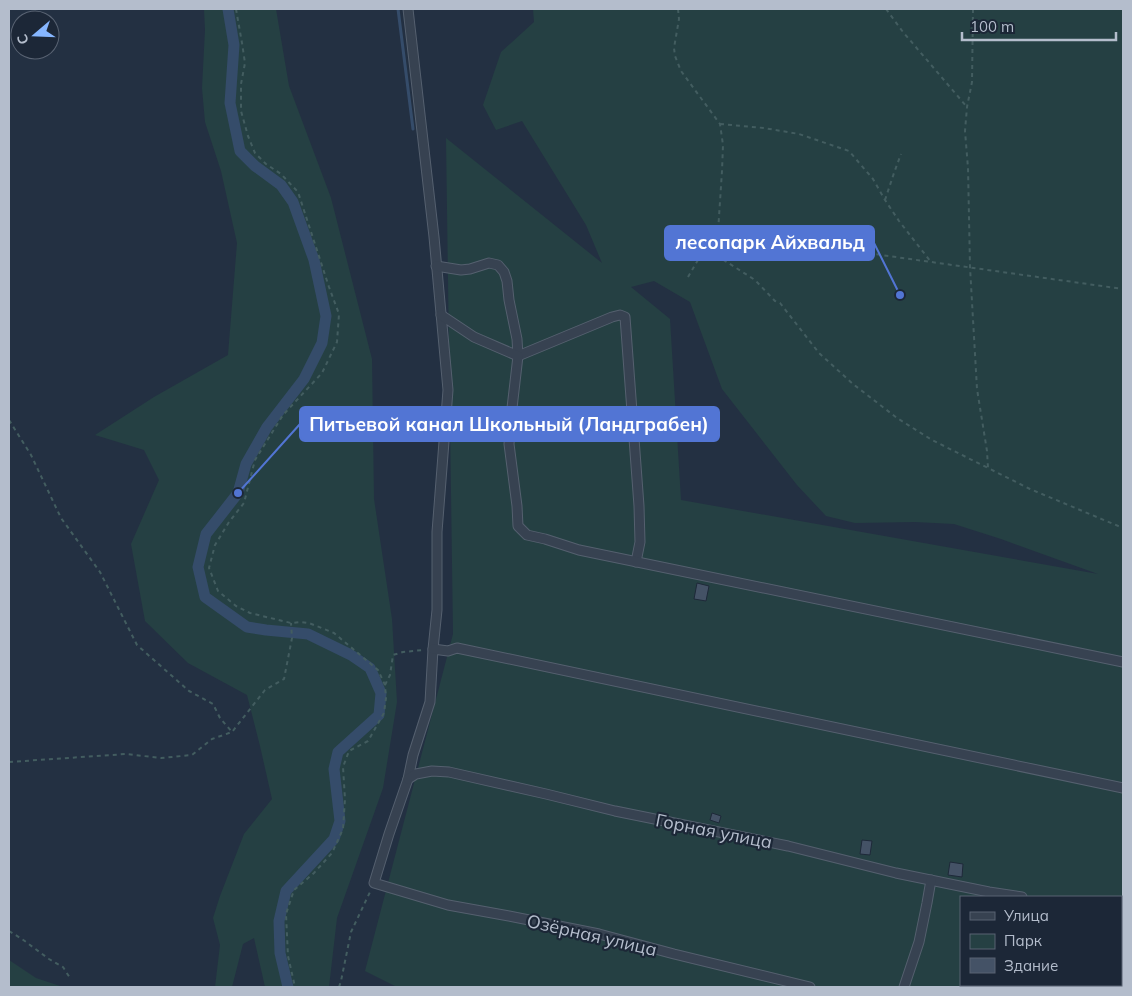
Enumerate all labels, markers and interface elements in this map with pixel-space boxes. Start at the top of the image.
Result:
north arrow [10,10,60,60]
scale bar [962,10,1116,42]
text: 100 m [970,17,1014,36]
text: С [13,32,33,47]
callout: лесопарк Айхвальд [665,226,874,260]
text: лесопарк Айхвальд [675,230,865,254]
callout: Питьевой канал Школьный (Ландграбен) [300,407,719,441]
text: Питьевой канал Школьный (Ландграбен) [309,412,709,436]
street label: Горная улица [654,808,774,854]
legend [960,896,1122,986]
text: Улица [1003,906,1049,925]
street label: Озёрная улица [525,909,659,961]
text: Парк [1004,931,1043,950]
text: Здание [1004,956,1058,975]

